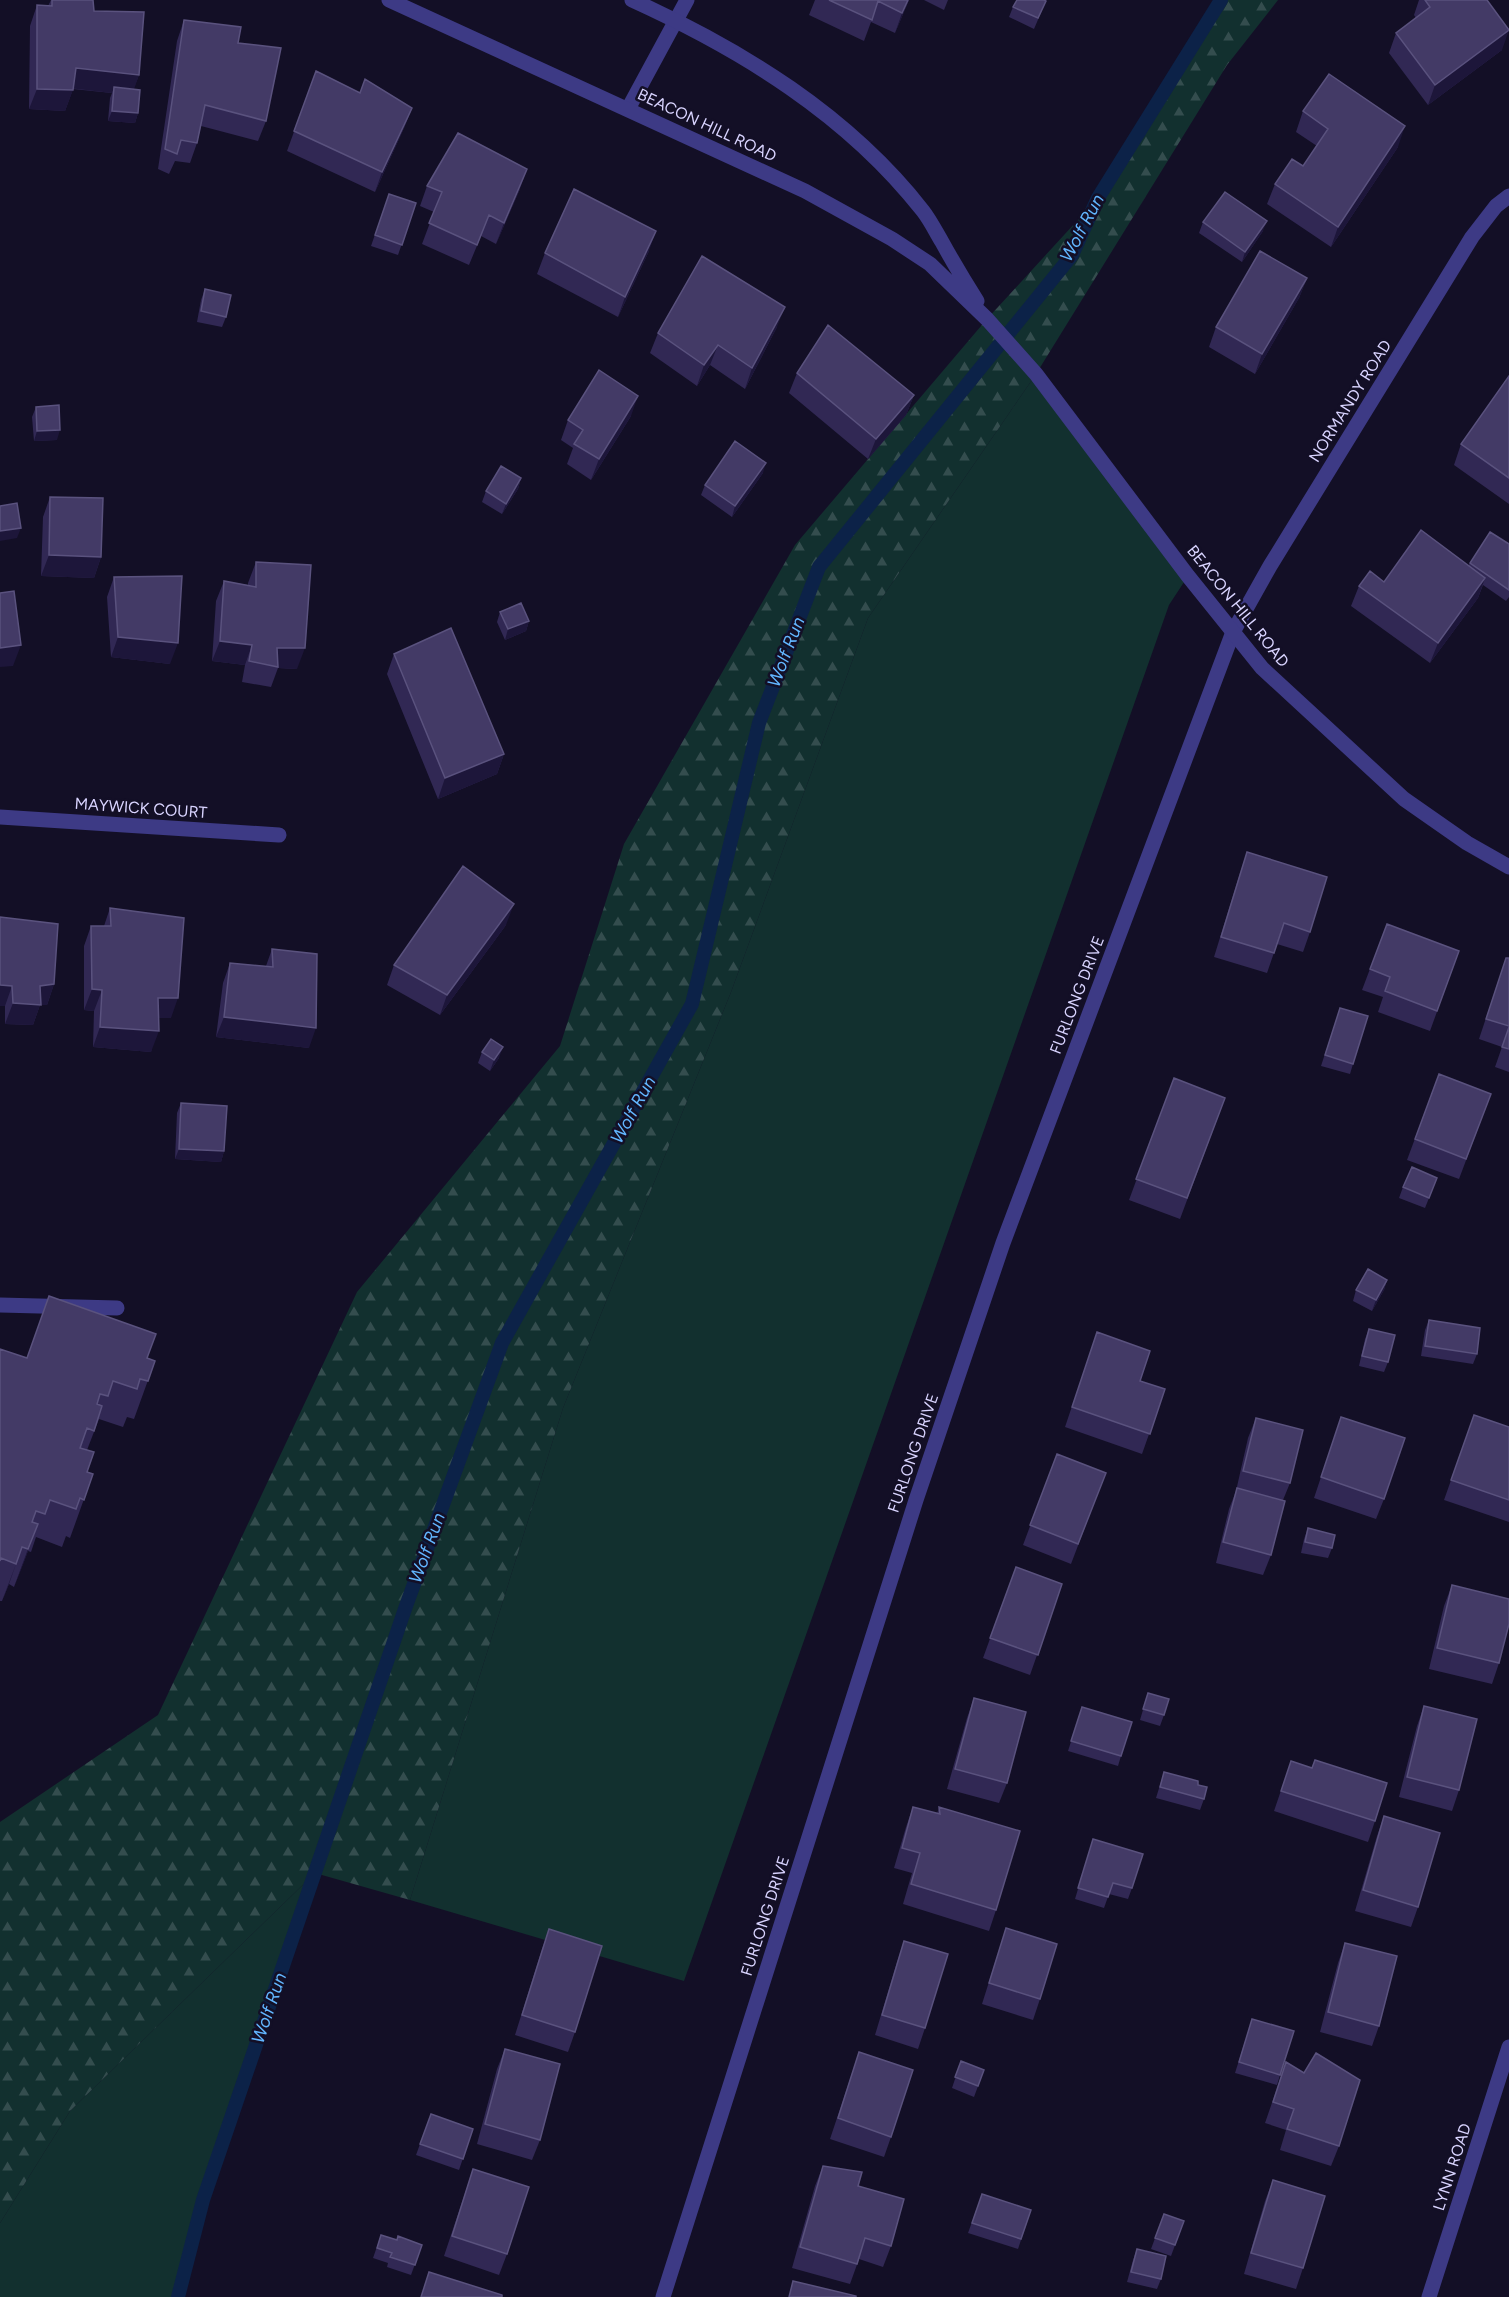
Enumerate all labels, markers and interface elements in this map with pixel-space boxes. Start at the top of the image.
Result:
street label: BEACON HILL ROAD [634,84,780,166]
water label: Wolf Run [1055,190,1109,266]
street label: NORMANDY ROAD [1305,336,1395,466]
street label: BEACON HILL ROAD [1183,541,1293,671]
water label: Wolf Run [763,614,809,690]
street label: MAYWICK COURT [74,794,208,822]
street label: FURLONG DRIVE [1046,933,1108,1057]
water label: Wolf Run [606,1073,660,1147]
street label: FURLONG DRIVE [884,1391,942,1515]
water label: Wolf Run [404,1510,450,1586]
street label: FURLONG DRIVE [737,1854,793,1978]
water label: Wolf Run [247,1970,291,2046]
street label: LYNN ROAD [1429,2121,1475,2213]

